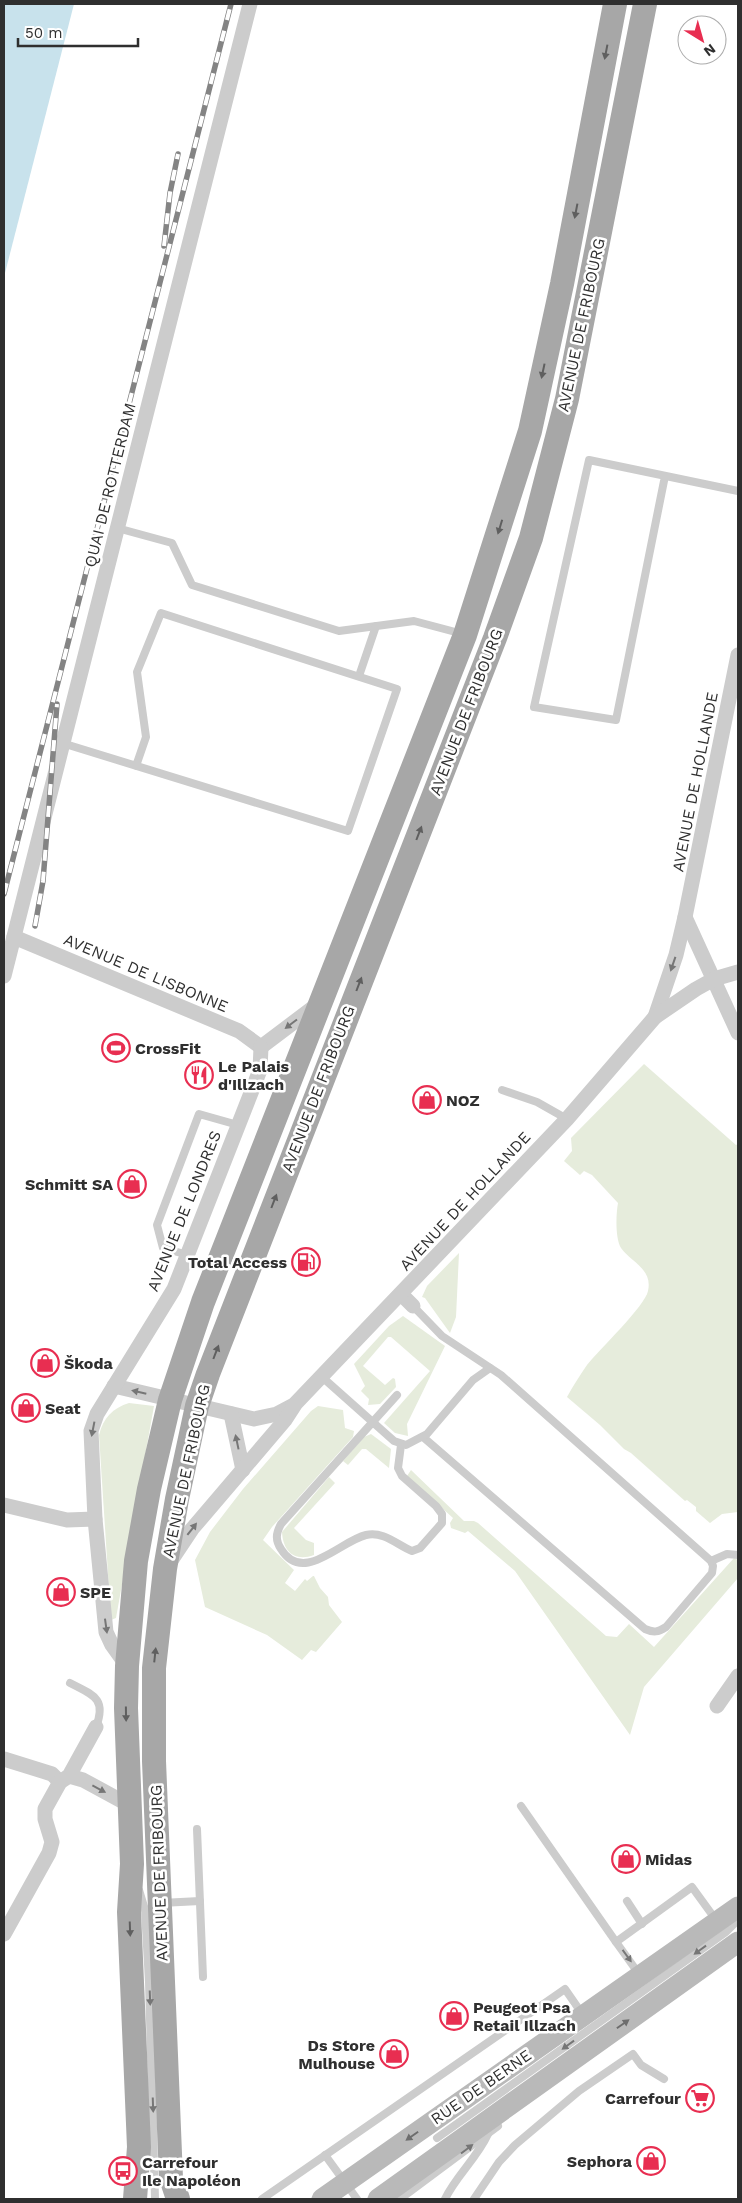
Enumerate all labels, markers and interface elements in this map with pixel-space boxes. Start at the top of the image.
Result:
scale bar [18,15,138,47]
north arrow [677,15,727,65]
text: 50 m [25,24,62,42]
text: N [701,41,719,60]
one-way arrow [601,44,609,60]
one-way arrow [571,204,579,220]
street label: AVENUE DE FRIBOURG [553,236,609,414]
one-way arrow [539,363,547,378]
street label: QUAI DE ROTTERDAM [80,401,140,569]
one-way arrow [496,520,504,535]
street label: AVENUE DE FRIBOURG [425,626,507,798]
street label: AVENUE DE HOLLANDE [668,690,722,874]
one-way arrow [415,825,423,840]
street label: AVENUE DE LISBONNE [61,930,231,1016]
one-way arrow [669,957,677,972]
one-way arrow [356,977,364,991]
street label: AVENUE DE FRIBOURG [277,1003,359,1175]
one-way arrow [285,1019,298,1030]
sports icon: CrossFit [101,1033,131,1063]
place label: CrossFit [135,1039,201,1058]
place label: Le Palais d'Illzach [218,1057,290,1094]
restaurant icon: Le Palais d'Illzach [184,1060,214,1090]
shop icon: NOZ [412,1085,442,1115]
place label: NOZ [446,1091,480,1110]
street label: AVENUE DE LONDRES [143,1128,225,1294]
street label: AVENUE DE HOLLANDE [396,1128,534,1274]
shop icon: Schmitt SA [117,1169,147,1199]
place label: Schmitt SA [25,1175,113,1194]
one-way arrow [271,1193,279,1208]
fuel station icon: Total Access [291,1247,321,1277]
place label: Total Access [188,1253,287,1272]
one-way arrow [212,1344,220,1359]
shop icon: Škoda [30,1348,60,1378]
place label: Škoda [64,1354,113,1373]
street label: AVENUE DE FRIBOURG [158,1382,214,1560]
one-way arrow [131,1388,146,1396]
shop icon: Seat [11,1393,41,1423]
place label: Seat [45,1399,81,1418]
one-way arrow [89,1422,97,1437]
one-way arrow [233,1435,241,1450]
one-way arrow [187,1523,198,1536]
shop icon: SPE [46,1577,76,1607]
place label: SPE [80,1583,111,1602]
one-way arrow [102,1618,110,1634]
one-way arrow [151,1647,159,1663]
one-way arrow [122,1707,130,1723]
street label: AVENUE DE FRIBOURG [146,1784,172,1962]
one-way arrow [92,1785,106,1793]
shop icon: Midas [611,1844,641,1874]
place label: Midas [645,1850,693,1869]
one-way arrow [126,1921,134,1937]
one-way arrow [693,1945,707,1955]
one-way arrow [621,1949,632,1962]
one-way arrow [146,1990,154,2006]
place label: Peugeot Psa Retail Illzach [473,1998,576,2035]
shop icon: Peugeot Psa Retail Illzach [439,2001,469,2031]
one-way arrow [617,2019,630,2029]
place label: Ds Store Mulhouse [298,2036,375,2073]
shop icon: Ds Store Mulhouse [379,2039,409,2069]
one-way arrow [561,2040,575,2050]
street label: RUE DE BERNE [427,2045,535,2129]
supermarket icon: Carrefour [685,2083,715,2113]
place label: Carrefour [605,2089,681,2108]
one-way arrow [149,2097,157,2113]
one-way arrow [405,2131,419,2141]
one-way arrow [460,2144,473,2155]
shop icon: Sephora [636,2146,666,2176]
place label: Sephora [567,2152,633,2171]
place label: Carrefour Ile Napoléon [142,2153,241,2190]
bus stop icon: Carrefour Ile Napoléon [108,2156,138,2186]

